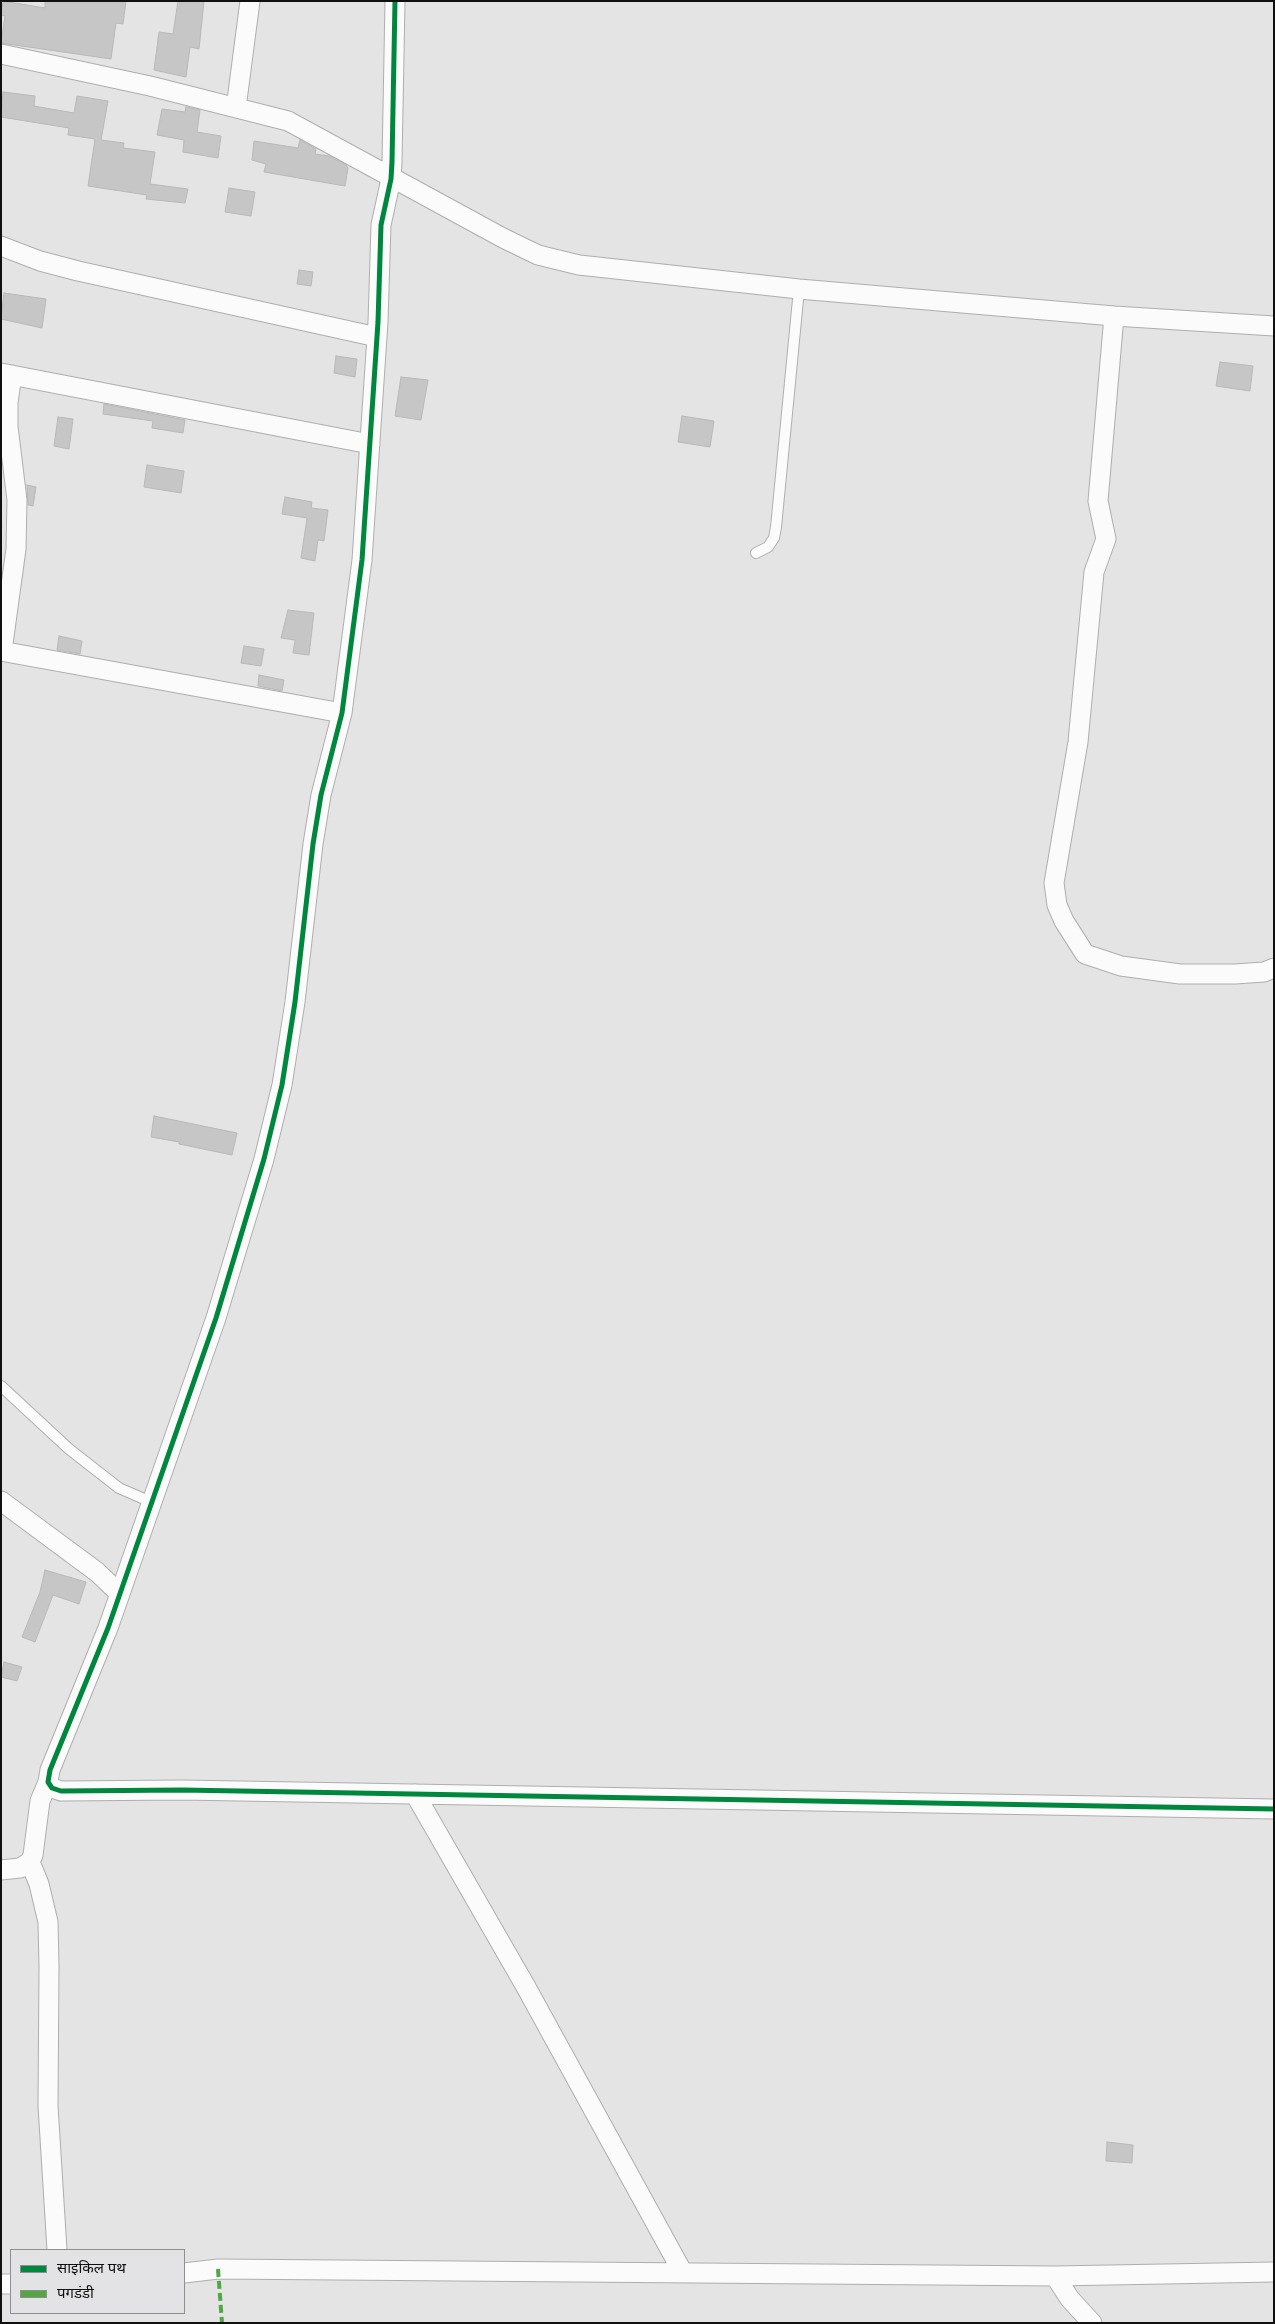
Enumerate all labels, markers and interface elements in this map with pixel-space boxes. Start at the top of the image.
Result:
legend [10,2249,185,2314]
text: साइकिल पथ [57,2258,126,2276]
text: पगडंडी [57,2283,94,2301]

